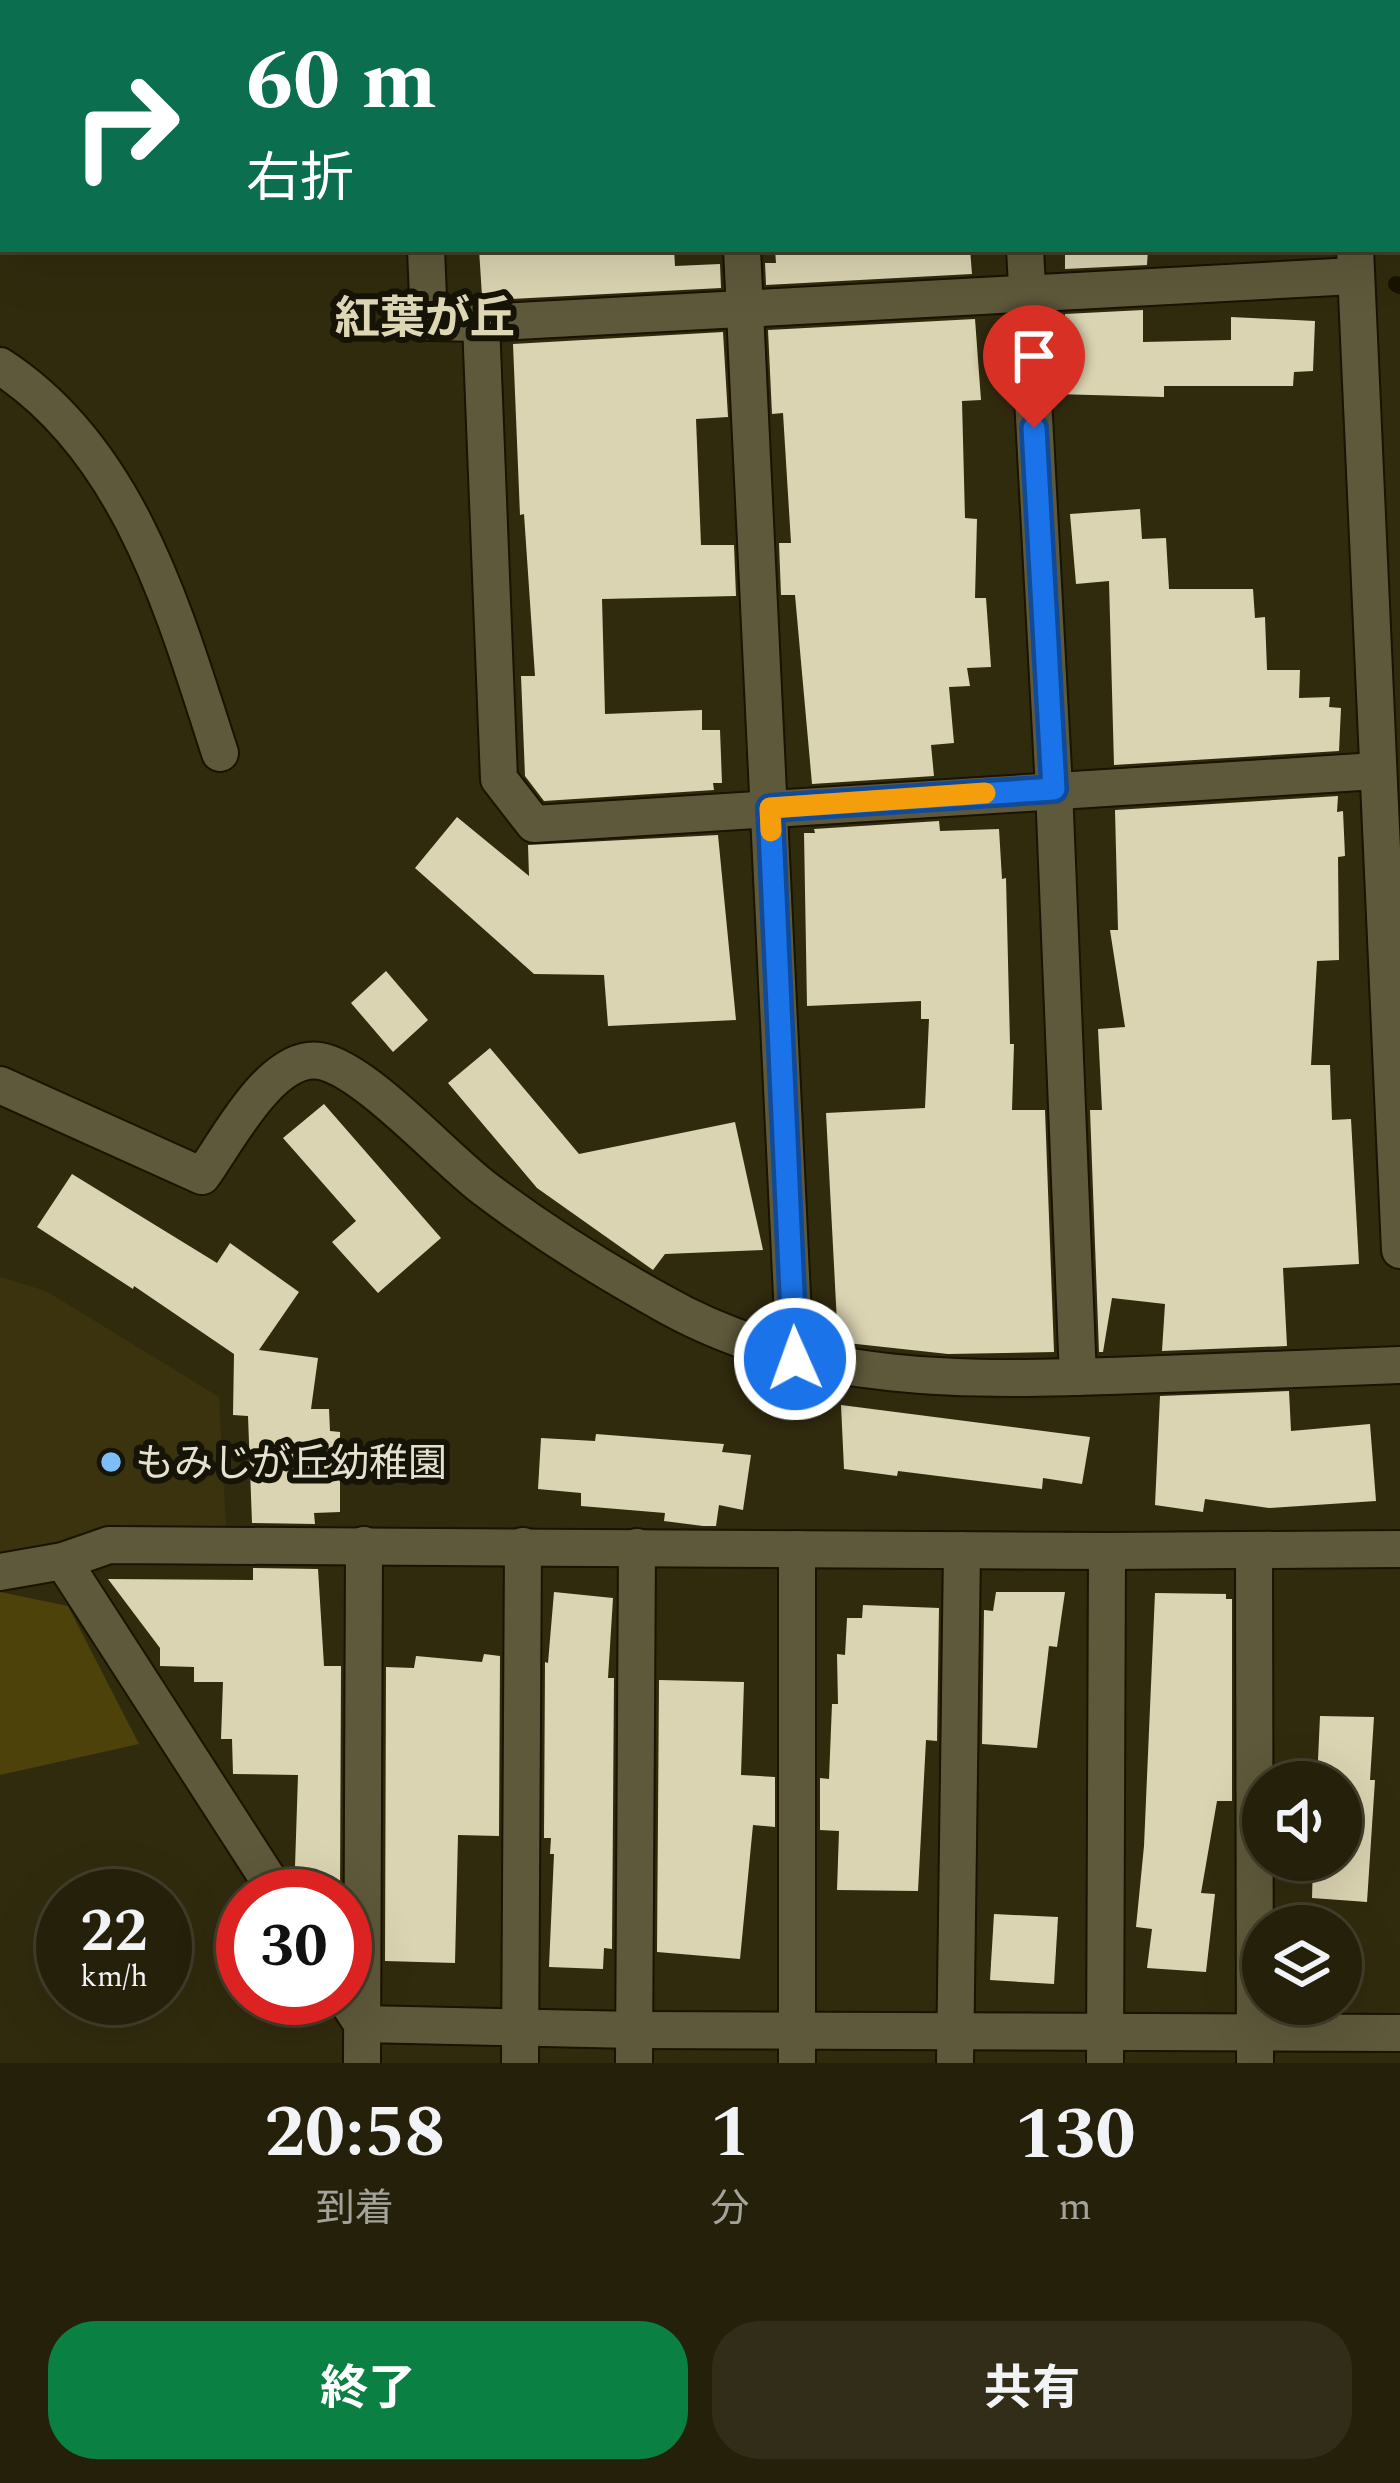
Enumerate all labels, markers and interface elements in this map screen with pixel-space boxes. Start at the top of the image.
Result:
text: 60 m [246,18,437,146]
icon: right [48,48,204,204]
text: 右折 [246,139,354,221]
district label: 紅葉が丘 [335,285,515,354]
pin [983,305,1085,428]
icon: arrive [1001,323,1067,389]
position arrow [732,1296,858,1422]
place label: もみじが丘幼稚園 [135,1435,447,1494]
marker: もみじが丘幼稚園 [98,1449,124,1475]
map controls [1242,1761,1362,2025]
button: sound [1242,1761,1362,1881]
speed limit sign: 30 [216,1869,372,2025]
text: 22 [80,1886,148,1978]
button: layers [1242,1905,1362,2025]
text: km/h [80,1954,148,2000]
text: 20:58 [264,2079,445,2188]
text: 1 [710,2079,750,2188]
text: 130 [1014,2081,1136,2190]
text: m [1058,2178,1092,2237]
text: 到着 [316,2180,394,2239]
text: 分 [710,2180,749,2239]
button: 終了 [48,2321,688,2459]
button: 共有 [712,2321,1352,2459]

